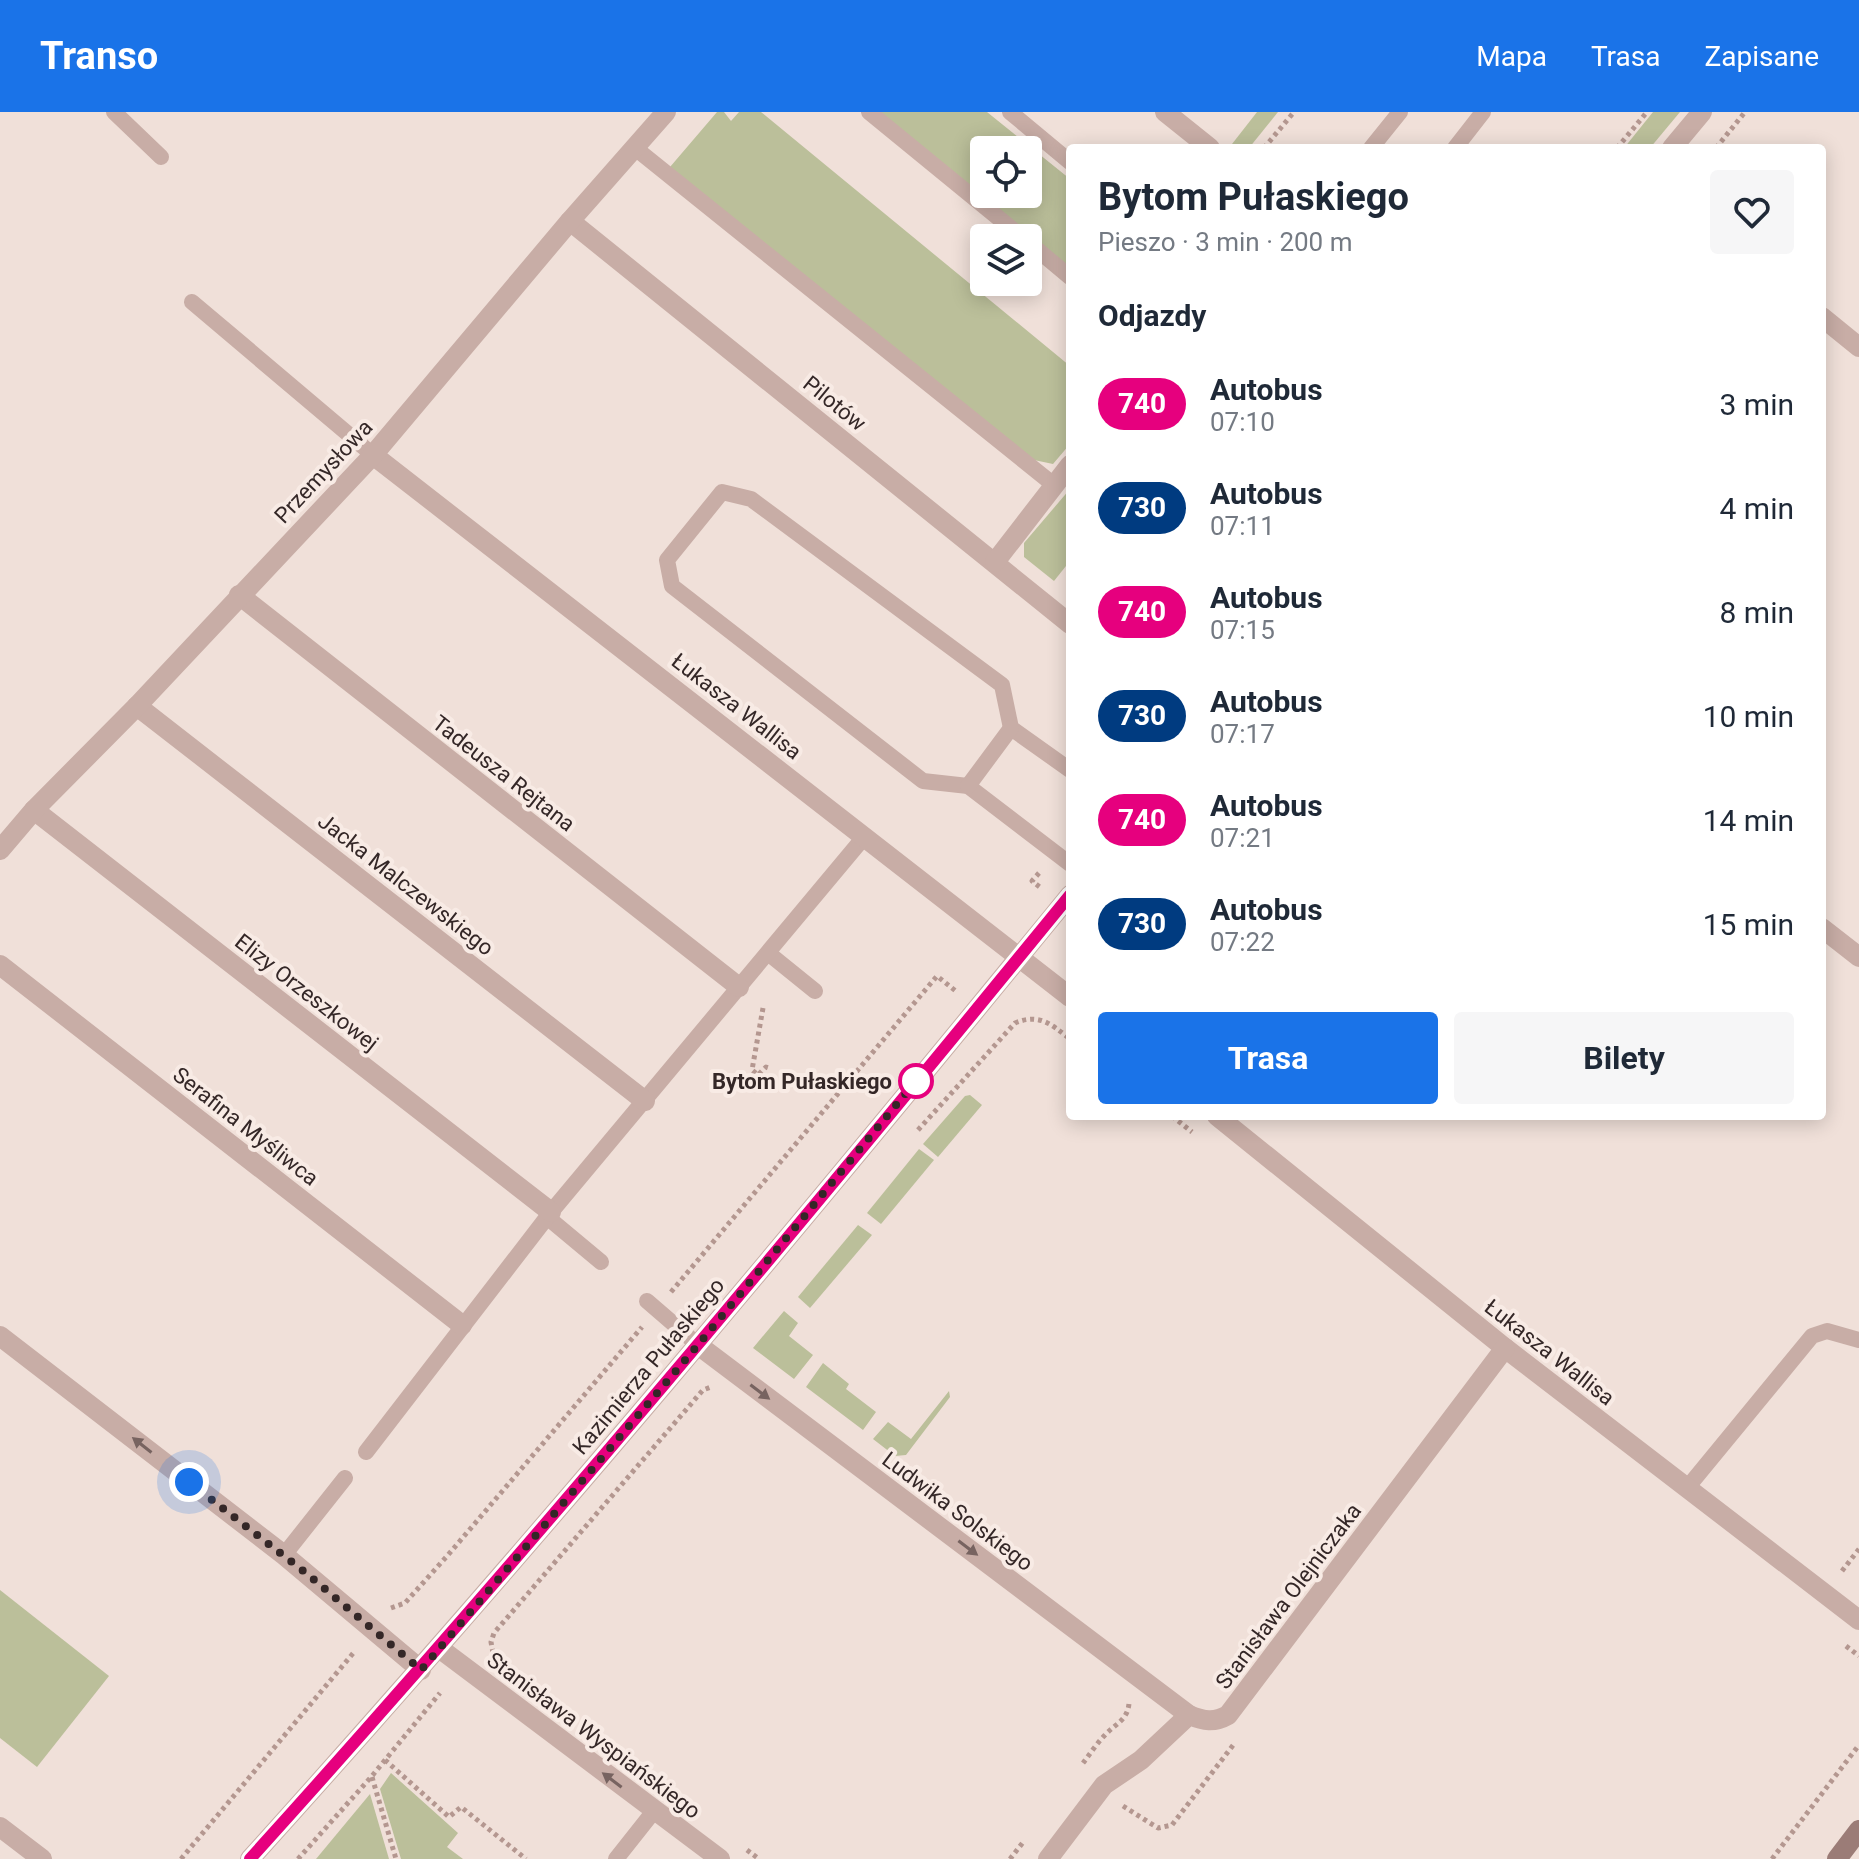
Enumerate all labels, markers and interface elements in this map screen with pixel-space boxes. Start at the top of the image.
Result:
text: Transo [40,34,158,78]
text: Mapa [1476,40,1547,73]
text: Trasa [1591,40,1660,73]
text: Zapisane [1704,40,1819,73]
map controls [970,136,1042,296]
button: locate [970,136,1042,208]
button: heart [1710,170,1794,254]
text: Bytom Pułaskiego [1098,175,1409,219]
button: layers [970,224,1042,296]
text: Pieszo · 3 min · 200 m [1098,227,1352,257]
text: Odjazdy [1098,298,1206,333]
street label: Pilotów [798,371,871,436]
text: Autobus [1210,372,1323,407]
text: 740 [1118,387,1166,420]
text: 3 min [1720,387,1794,422]
text: 07:10 [1210,407,1275,437]
street label: Przemysłowa [269,415,377,528]
text: Autobus [1210,476,1323,511]
text: 730 [1118,491,1166,524]
text: 4 min [1720,491,1794,526]
text: 07:11 [1210,511,1275,541]
text: Autobus [1210,580,1323,615]
text: 740 [1118,595,1166,628]
text: 8 min [1720,595,1794,630]
text: 07:15 [1210,615,1275,645]
street label: Łukasza Wallisa [667,648,806,765]
text: Autobus [1210,684,1323,719]
text: 730 [1118,699,1166,732]
text: 10 min [1703,699,1794,734]
street label: Tadeusza Rejtana [428,710,580,837]
text: 07:17 [1210,719,1275,749]
text: Autobus [1210,788,1323,823]
text: 740 [1118,803,1166,836]
text: 14 min [1703,803,1794,838]
street label: Jacka Malczewskiego [313,808,498,961]
text: 07:21 [1210,823,1275,853]
text: Autobus [1210,892,1323,927]
text: 730 [1118,907,1166,940]
text: 15 min [1703,907,1794,942]
text: 07:22 [1210,927,1275,957]
street label: Elizy Orzeszkowej [230,929,383,1056]
button: Trasa [1098,1012,1438,1104]
button: Bilety [1454,1012,1794,1104]
street label: Serafina Myśliwca [168,1062,323,1191]
marker: Bytom Pułaskiego [899,1064,933,1098]
place label: Bytom Pułaskiego [712,1069,892,1094]
street label: Kazimierza Pułaskiego [567,1273,729,1460]
street label: Łukasza Wallisa [1480,1294,1619,1411]
one-way arrow [750,1384,770,1400]
one-way arrow [132,1438,152,1454]
street label: Ludwika Solskiego [878,1447,1038,1576]
your location [169,1462,209,1502]
street label: Stanisława Olejniczaka [1211,1499,1366,1694]
one-way arrow [958,1540,978,1556]
street label: Stanisława Wyspiańskiego [482,1647,705,1824]
one-way arrow [602,1772,622,1788]

